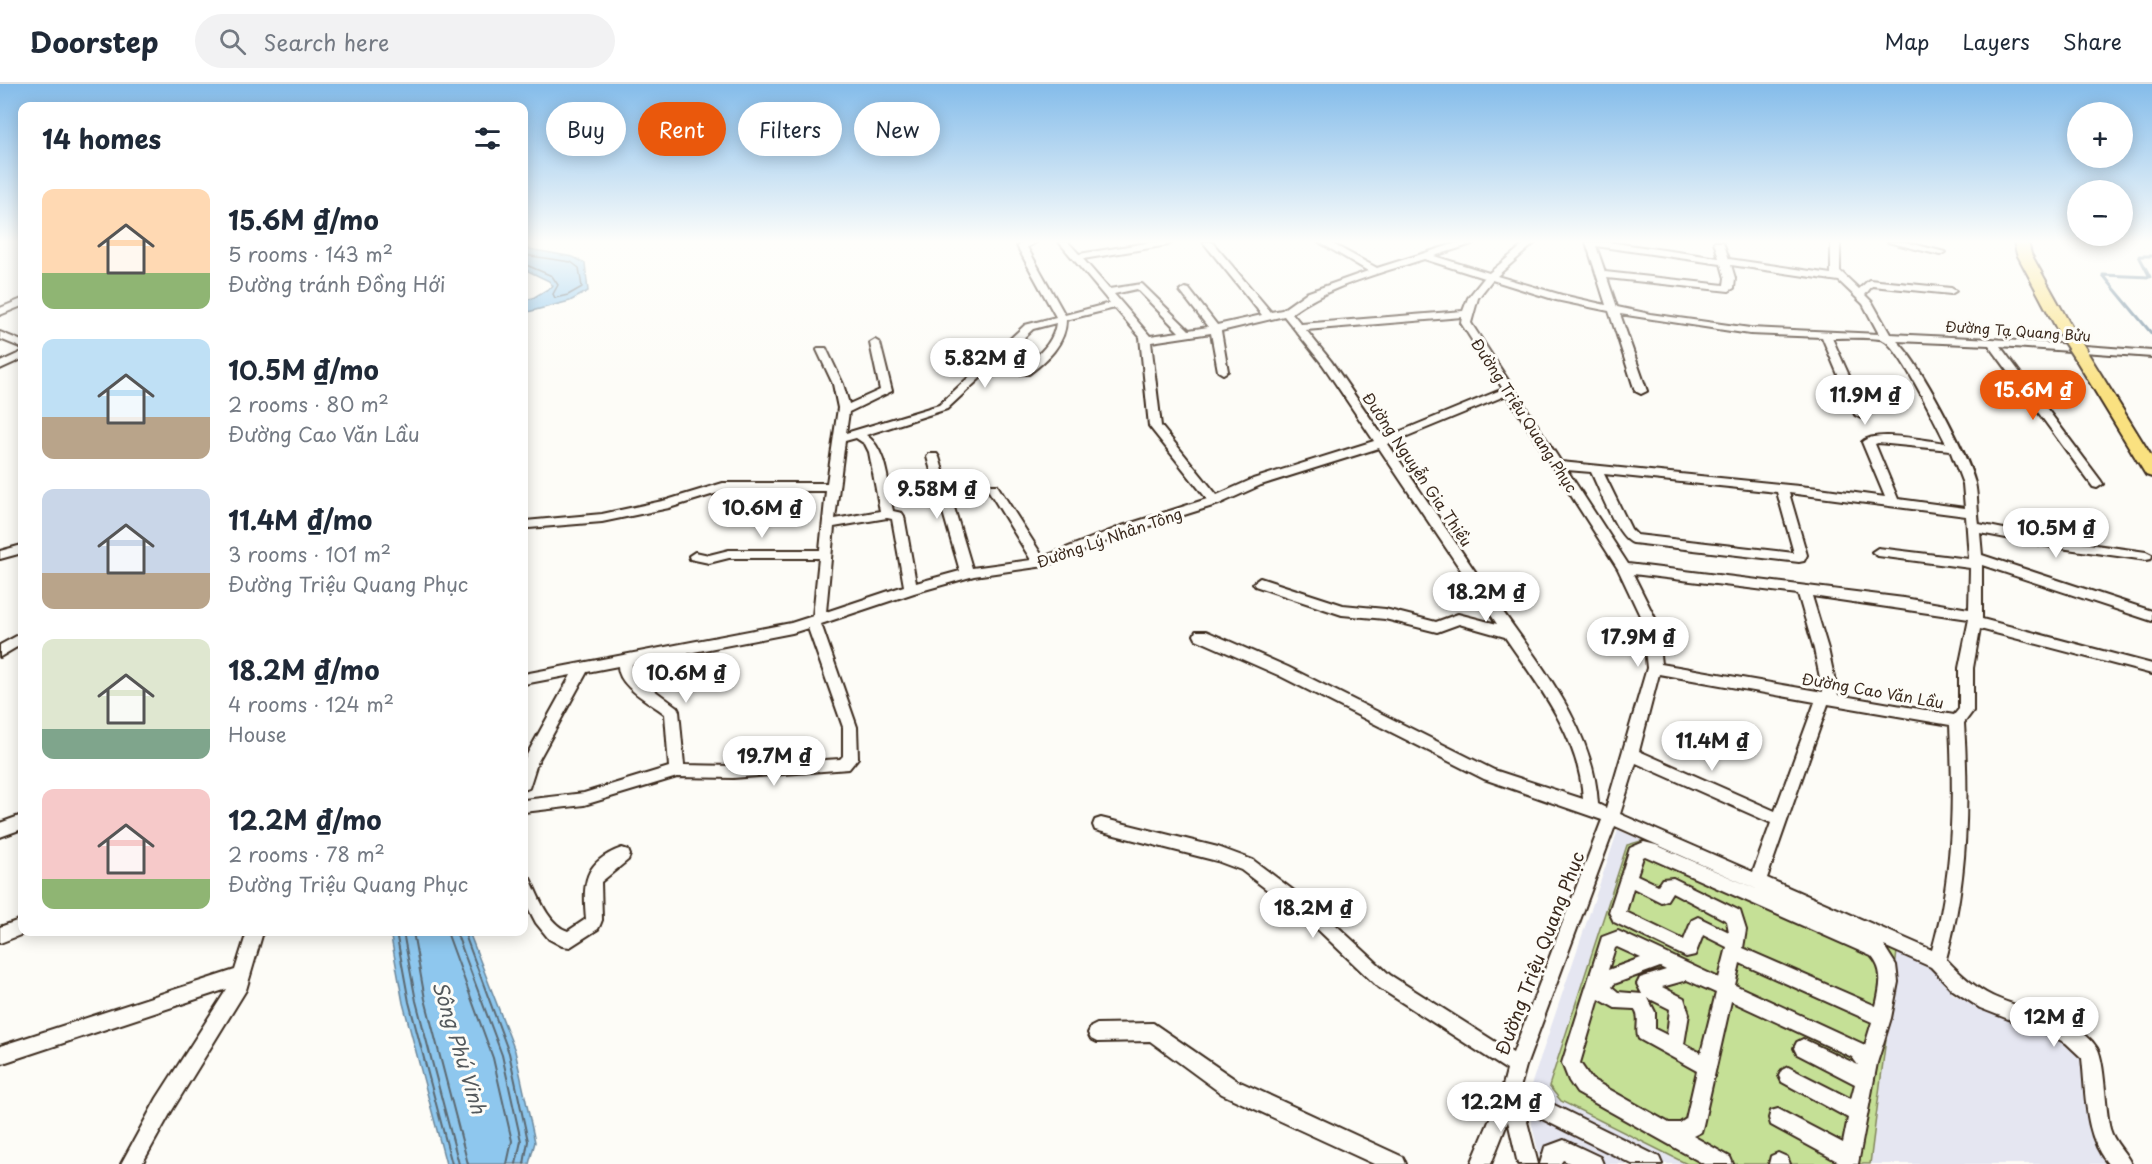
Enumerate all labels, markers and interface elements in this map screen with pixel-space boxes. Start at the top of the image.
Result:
search box [195,14,615,68]
text: Doorstep [30,20,159,63]
icon: search [216,25,249,58]
text: Search here [264,25,389,58]
text: Map [1885,25,1929,57]
text: Layers [1962,25,2030,57]
text: Share [2063,25,2122,57]
chip: Buy [546,102,626,156]
chip: Rent [638,102,726,156]
chip: Filters [738,102,842,156]
chip: New [854,102,940,156]
map controls [2067,102,2133,246]
button: + [2067,102,2133,168]
text: 14 homes [42,119,161,158]
icon: filters [471,122,504,155]
button: − [2067,180,2133,246]
text: 15.6M ₫/mo [228,200,379,239]
icon: home [90,213,162,285]
text: 5 rooms · 143 m² [228,239,393,269]
text: Đường tránh Đồng Hới [228,269,445,299]
street label: Đường Tạ Quang Bửu [1945,315,2091,347]
street label: Đường Triệu Quang Phục [1466,333,1584,497]
pin: 5.82M ₫ [930,338,1040,389]
text: 5.82M ₫ [944,342,1026,372]
text: 10.5M ₫/mo [228,350,379,389]
icon: home [90,363,162,435]
pin: 15.6M ₫ [1978,370,2088,421]
text: 15.6M ₫ [1994,374,2072,404]
pin: 11.9M ₫ [1810,375,1920,426]
text: 11.9M ₫ [1829,379,1901,409]
street label: Đường Nguyễn Gia Thiều [1358,387,1478,551]
text: 2 rooms · 80 m² [228,389,389,419]
text: Đường Cao Văn Lầu [228,419,420,449]
pin: 9.58M ₫ [882,469,992,520]
text: 9.58M ₫ [897,473,977,503]
pin: 10.6M ₫ [707,488,817,539]
text: 10.6M ₫ [722,492,802,522]
text: 11.4M ₫/mo [228,500,372,539]
street label: Đường Lý Nhân Tông [1033,501,1185,573]
pin: 10.5M ₫ [2001,508,2111,559]
text: 10.5M ₫ [2017,512,2095,542]
icon: home [90,513,162,585]
text: 3 rooms · 101 m² [228,539,391,569]
text: Đường Triệu Quang Phục [228,569,468,599]
pin: 18.2M ₫ [1431,572,1541,623]
text: 18.2M ₫ [1447,576,1525,606]
pin: 17.9M ₫ [1583,617,1693,668]
text: 17.9M ₫ [1601,621,1675,651]
text: 18.2M ₫/mo [228,650,379,689]
pin: 10.6M ₫ [631,653,741,704]
text: 10.6M ₫ [646,657,726,687]
icon: home [90,663,162,735]
street label: Đường Cao Văn Lầu [1800,666,1946,714]
text: 4 rooms · 124 m² [228,689,394,719]
text: House [228,719,287,749]
pin: 11.4M ₫ [1657,721,1767,772]
text: 11.4M ₫ [1675,725,1749,755]
pin: 19.7M ₫ [719,736,829,787]
text: 19.7M ₫ [737,740,811,770]
text: 12.2M ₫/mo [228,800,382,839]
icon: home [90,813,162,885]
text: 2 rooms · 78 m² [228,839,385,869]
street label: Đường Triệu Quang Phục [1488,847,1590,1059]
text: Đường Triệu Quang Phục [228,869,468,899]
pin: 18.2M ₫ [1258,888,1368,939]
text: 18.2M ₫ [1274,892,1352,922]
water label: Sông Phú Vinh [426,977,495,1117]
pin: 12M ₫ [2012,997,2096,1048]
text: 12M ₫ [2024,1001,2084,1031]
pin: 12.2M ₫ [1446,1082,1556,1133]
text: 12.2M ₫ [1461,1086,1541,1116]

